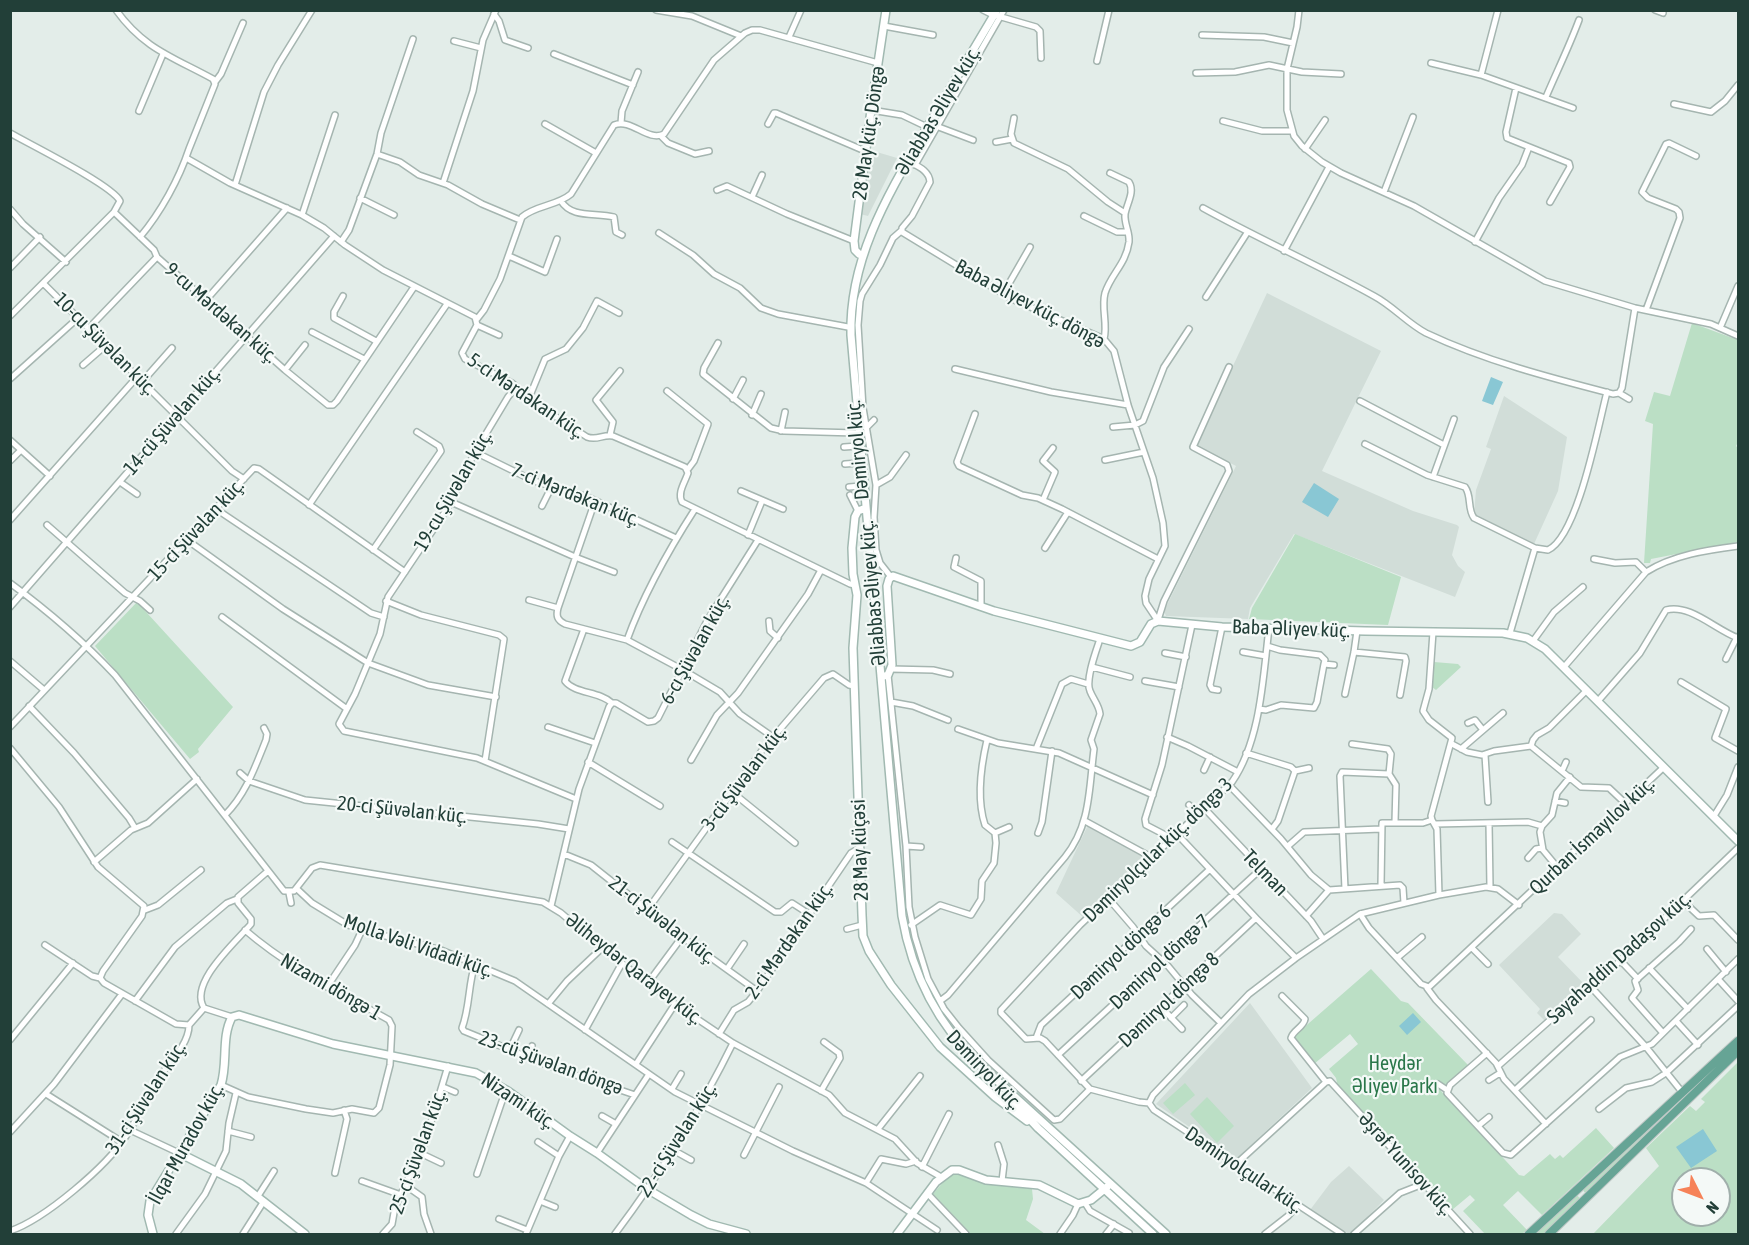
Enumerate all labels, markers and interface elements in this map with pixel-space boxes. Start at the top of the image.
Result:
street label: Əliabbas Əliyev küç. [890,43,986,179]
street label: 28 May küç. Döngə [848,65,890,201]
street label: Baba Əliyev küç. döngə [951,254,1109,354]
street label: 9-cu Mərdəkan küç. [160,258,282,368]
street label: 10-cu Şüvəlan küç. [49,288,161,400]
street label: 5-ci Mərdəkan küç. [463,348,589,444]
street label: 14-cü Şüvəlan küç. [119,362,225,480]
street label: Dəmiryol küç. [842,399,874,501]
street label: 19-cu Şüvəlan küç. [409,426,497,556]
street label: 7-ci Mərdəkan küç. [507,458,643,532]
street label: 15-ci Şüvəlan küç. [143,474,249,586]
street label: Əliabbas Əliyev küç. [855,520,891,666]
street label: 6-cı Şüvəlan küç. [655,591,735,709]
street label: Baba Əliyev küç. [1232,615,1350,643]
street label: 3-cü Şüvəlan küç. [697,721,791,835]
street label: Qurban İsmayılov küç. [1525,772,1659,900]
street label: Dəmiryolçular küç. döngə 3 [1078,773,1238,927]
street label: 20-ci Şüvəlan küç. [336,791,468,829]
street label: 28 May küçəsi [846,799,874,901]
street label: Telman [1237,845,1293,901]
street label: 21-ci Şüvəlan küç. [604,871,720,969]
street label: 2-ci Mərdəkan küç. [740,878,838,1004]
street label: Səyahəddin Dadaşov küç. [1542,887,1696,1029]
street label: Dəmiryol döngə 6 [1066,899,1176,1005]
street label: Əliheydər Qarayev küç. [561,908,707,1030]
street label: Molla Vəli Vidadi küç. [340,909,496,983]
street label: Dəmiryol döngə 7 [1105,909,1215,1015]
street label: Dəmiryol döngə 8 [1114,947,1224,1053]
street label: Nizami döngə 1 [276,948,386,1026]
street label: Dəmiryol küç. [941,1025,1027,1115]
street label: 23-cü Şüvəlan döngə [476,1026,626,1100]
street label: 31-ci Şüvəlan küç. [101,1037,191,1159]
park label: Heydər Əliyev Parkı [1352,1052,1438,1099]
street label: Nizami küç. [476,1068,560,1134]
street label: 22-ci Şüvəlan küç. [632,1078,722,1202]
street label: İlqar Muradov küç. [143,1079,229,1209]
street label: 25-ci Şüvəlan küç. [384,1087,452,1217]
street label: Əşrəf Yunisov küç. [1354,1108,1458,1220]
street label: Dəmiryolçular küç. [1180,1122,1308,1218]
north arrow [1671,1167,1731,1227]
text: N [1703,1198,1723,1217]

